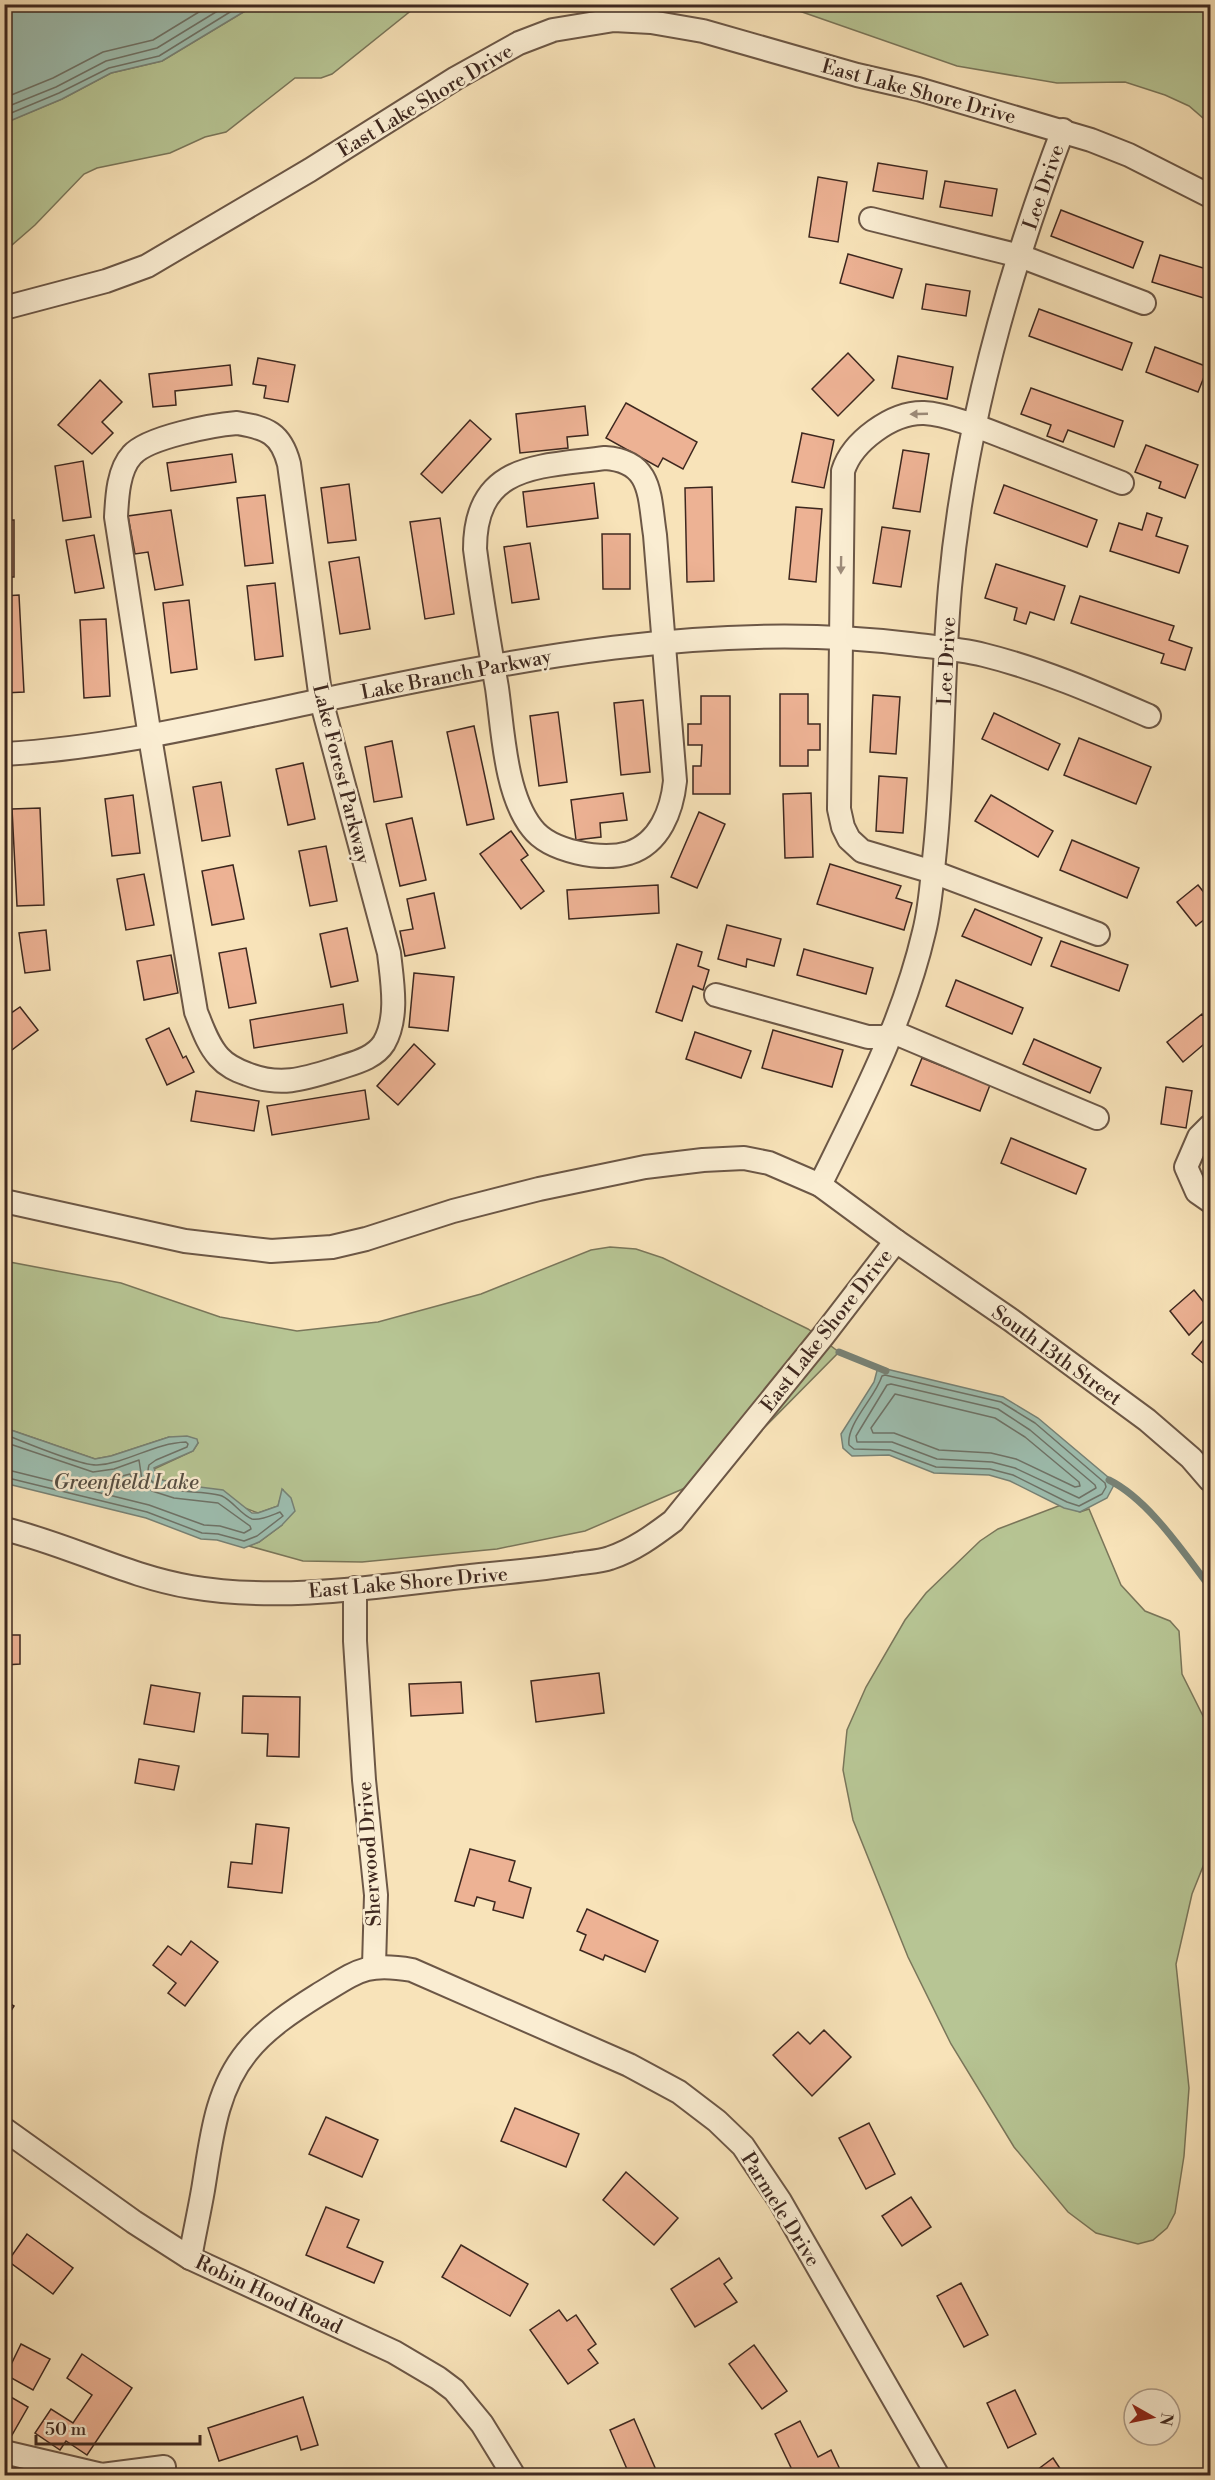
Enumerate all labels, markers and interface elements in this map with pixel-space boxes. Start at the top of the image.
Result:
street label: East Lake Shore Drive [334,39,518,164]
street label: East Lake Shore Drive [819,54,1019,130]
street label: Lee Drive [1018,142,1071,233]
one-way arrow [909,409,928,419]
one-way arrow [836,556,846,575]
street label: Lee Drive [933,616,962,706]
street label: Lake Branch Parkway [359,645,554,706]
street label: Lake Forest Parkway [306,682,375,867]
street label: East Lake Shore Drive [756,1244,899,1417]
street label: South 13th Street [986,1301,1126,1412]
water label: Greenfield Lake [53,1470,199,1496]
street label: East Lake Shore Drive [307,1562,509,1605]
street label: Sherwood Drive [353,1781,388,1927]
street label: Parmele Drive [735,2148,825,2272]
street label: Robin Hood Road [191,2250,346,2341]
north arrow [1122,2387,1182,2447]
scale bar [36,2408,200,2446]
text: N [1155,2411,1177,2427]
text: 50 m [45,2418,87,2441]

